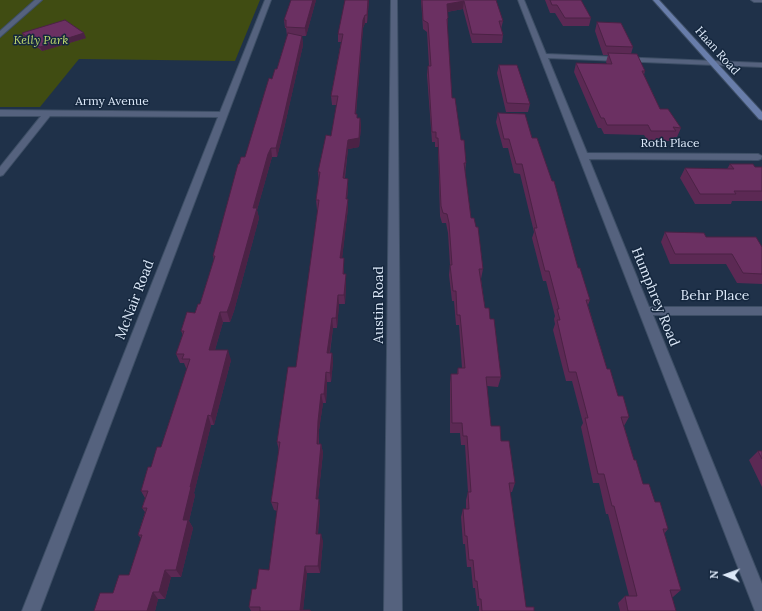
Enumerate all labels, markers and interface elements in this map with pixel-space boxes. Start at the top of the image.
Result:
street label: Haan Road [692,24,742,78]
park label: Kelly Park [14,34,68,48]
street label: Army Avenue [75,95,149,109]
street label: Roth Place [641,137,699,151]
street label: Humphrey Road [627,245,683,349]
street label: McNair Road [112,258,158,342]
street label: Austin Road [371,266,387,344]
street label: Behr Place [681,288,749,304]
north arrow [706,555,746,595]
text: N [707,570,721,579]

